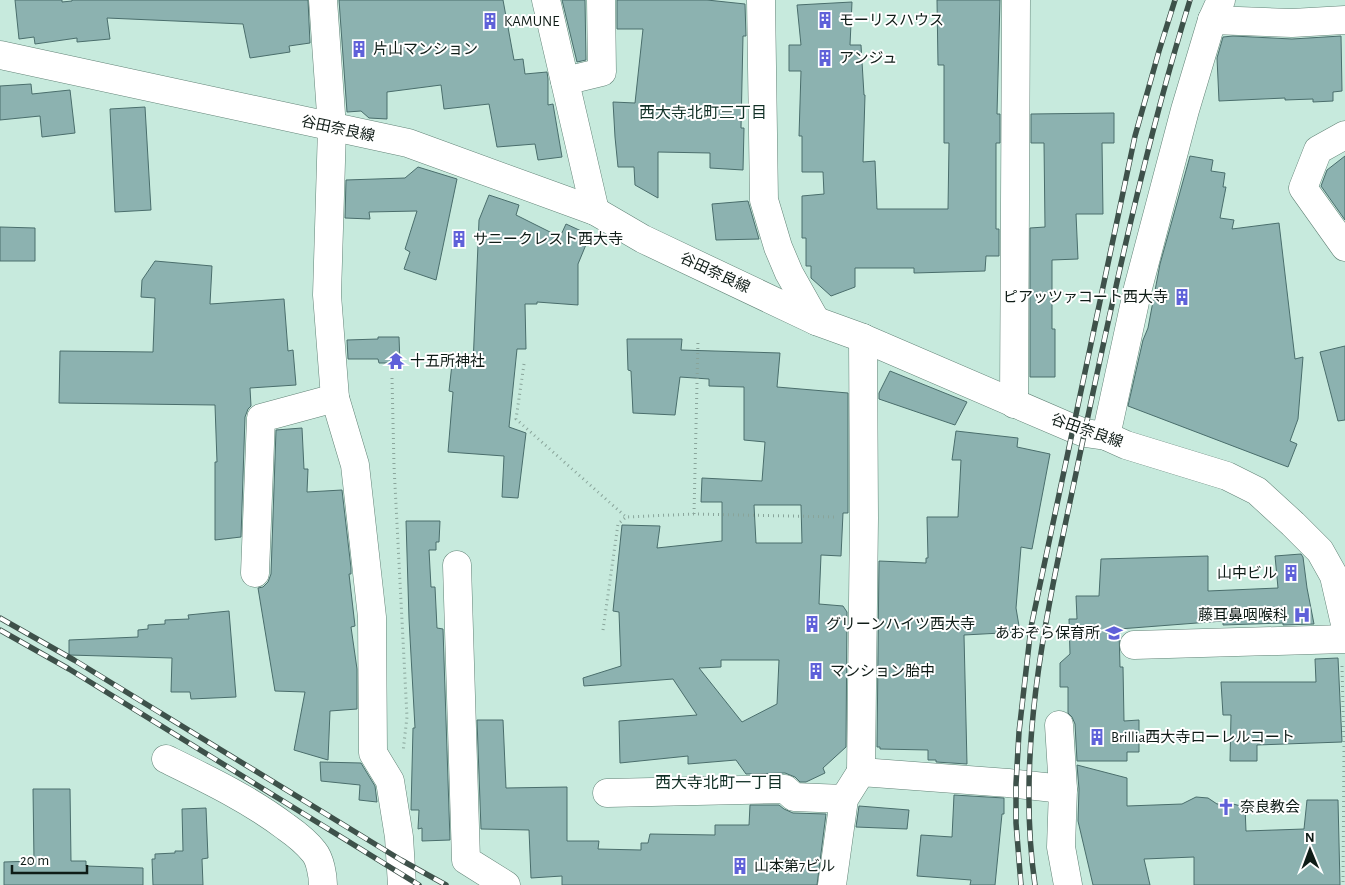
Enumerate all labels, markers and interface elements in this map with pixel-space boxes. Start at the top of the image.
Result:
building icon: モーリスハウス [815,10,835,30]
building icon: KAMUNE [480,11,500,31]
place label: モーリスハウス [839,13,944,28]
place label: KAMUNE [504,14,560,29]
building icon: 片山マンション [349,39,369,59]
place label: 片山マンション [373,41,478,57]
building icon: アンジュ [815,48,835,68]
place label: アンジュ [839,51,897,66]
district label: 西大寺北町三丁目 [639,104,767,121]
street label: 谷田奈良線 [300,113,376,144]
building icon: サニークレスト西大寺 [449,229,469,249]
place label: サニークレスト西大寺 [473,231,623,247]
street label: 谷田奈良線 [678,249,753,296]
building icon: ピアッツァコート西大寺 [1172,287,1192,307]
place label: ピアッツァコート西大寺 [1003,289,1168,305]
temple icon: 十五所神社 [386,351,406,371]
place label: 十五所神社 [410,353,485,369]
street label: 谷田奈良線 [1049,411,1125,450]
building icon: 山中ビル [1281,563,1301,583]
place label: 山中ビル [1217,565,1277,581]
hospital icon: 藤耳鼻咽喉科 [1292,605,1312,625]
place label: 藤耳鼻咽喉科 [1198,607,1288,623]
building icon: グリーンハイツ西大寺 [802,614,822,634]
place label: グリーンハイツ西大寺 [826,616,975,632]
school or university icon: あおぞら保育所 [1104,623,1124,643]
place label: あおぞら保育所 [995,625,1100,641]
building icon: マンション胎中 [806,661,826,681]
place label: マンション胎中 [830,663,935,679]
building icon: Brillia西大寺ローレルコート [1087,727,1107,747]
place label: Brillia西大寺ローレルコート [1111,729,1295,745]
district label: 西大寺北町一丁目 [655,774,783,791]
church icon: 奈良教会 [1216,797,1236,817]
place label: 奈良教会 [1240,799,1300,815]
north arrow [1285,825,1335,875]
text: N [1305,831,1315,845]
scale bar [12,842,88,874]
text: 20 m [20,853,49,868]
building icon: 山本第7ビル [730,856,750,876]
place label: 山本第7ビル [754,858,835,874]

